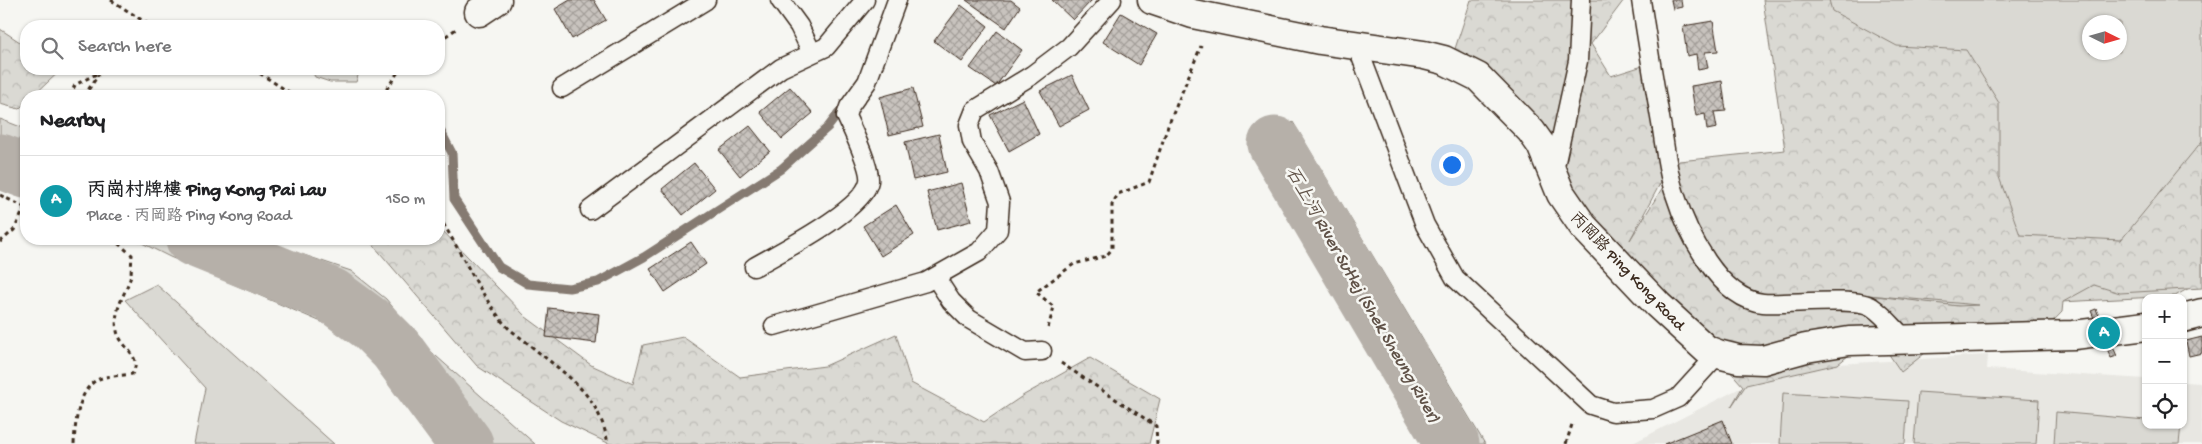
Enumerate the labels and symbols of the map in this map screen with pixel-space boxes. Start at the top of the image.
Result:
north arrow [2082,15,2127,60]
your location [1439,152,1465,178]
water label: 石上河 River Sutlej (Shek Sheung River) [1280,163,1445,428]
street label: 丙岡路 Ping Kong Road [1565,208,1690,337]
pin: A [2088,314,2120,352]

